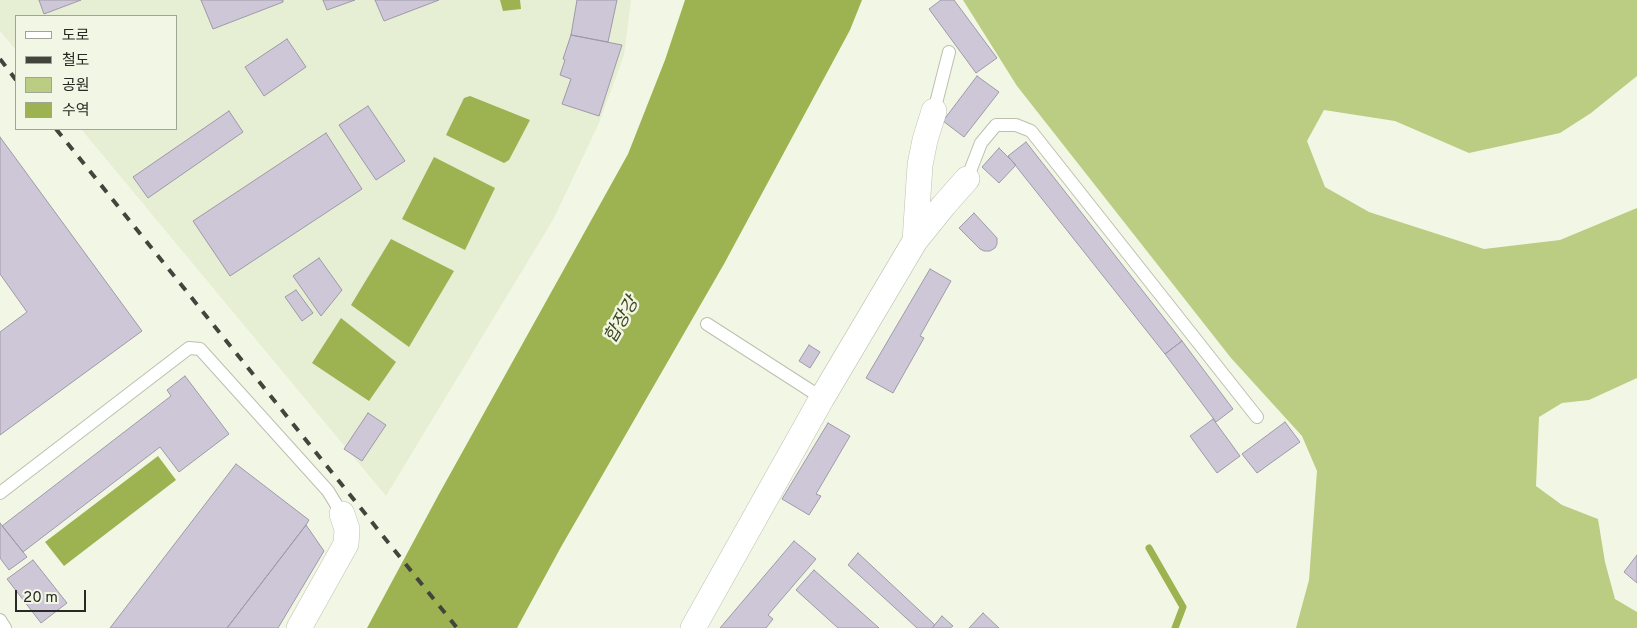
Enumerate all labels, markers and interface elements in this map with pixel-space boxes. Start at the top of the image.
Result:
legend [15,15,178,130]
text: 도로 [62,27,90,46]
text: 철도 [62,52,90,71]
text: 공원 [62,77,90,96]
text: 수역 [62,102,90,121]
water label: 합장강 [601,294,645,348]
scale bar [18,580,89,612]
text: 20 m [23,589,58,608]

